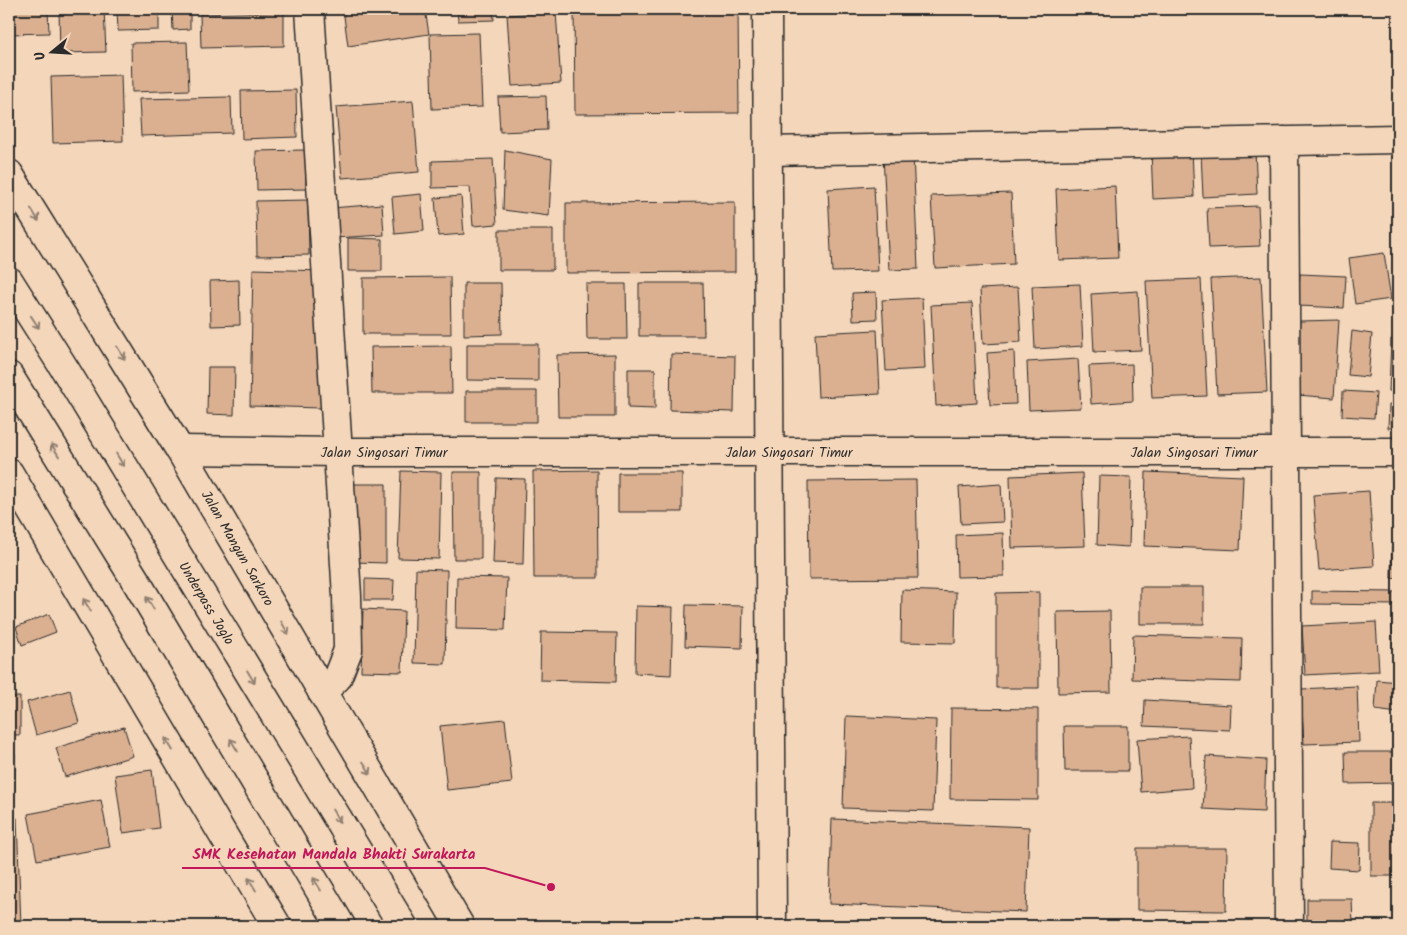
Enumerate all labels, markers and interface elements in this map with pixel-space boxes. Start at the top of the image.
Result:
north arrow [28,28,78,78]
text: U [29,48,52,63]
one-way arrow [31,208,41,222]
one-way arrow [30,315,40,329]
one-way arrow [116,346,126,360]
street label: Jalan Singosari Timur [321,442,449,464]
street label: Jalan Singosari Timur [726,442,854,464]
street label: Jalan Singosari Timur [1131,442,1259,464]
one-way arrow [50,443,60,457]
one-way arrow [116,453,126,467]
street label: Jalan Mangun Sarkoro [195,487,279,610]
street label: Underpass Joglo [173,558,240,649]
one-way arrow [144,597,154,611]
one-way arrow [81,598,91,612]
one-way arrow [280,621,290,635]
one-way arrow [247,669,257,683]
one-way arrow [164,738,174,752]
one-way arrow [228,738,238,752]
one-way arrow [362,761,372,776]
one-way arrow [331,808,341,822]
callout: SMK Kesehatan Mandala Bhakti Surakarta [182,838,485,868]
text: SMK Kesehatan Mandala Bhakti Surakarta [193,843,476,867]
one-way arrow [247,878,257,892]
one-way arrow [311,878,321,892]

